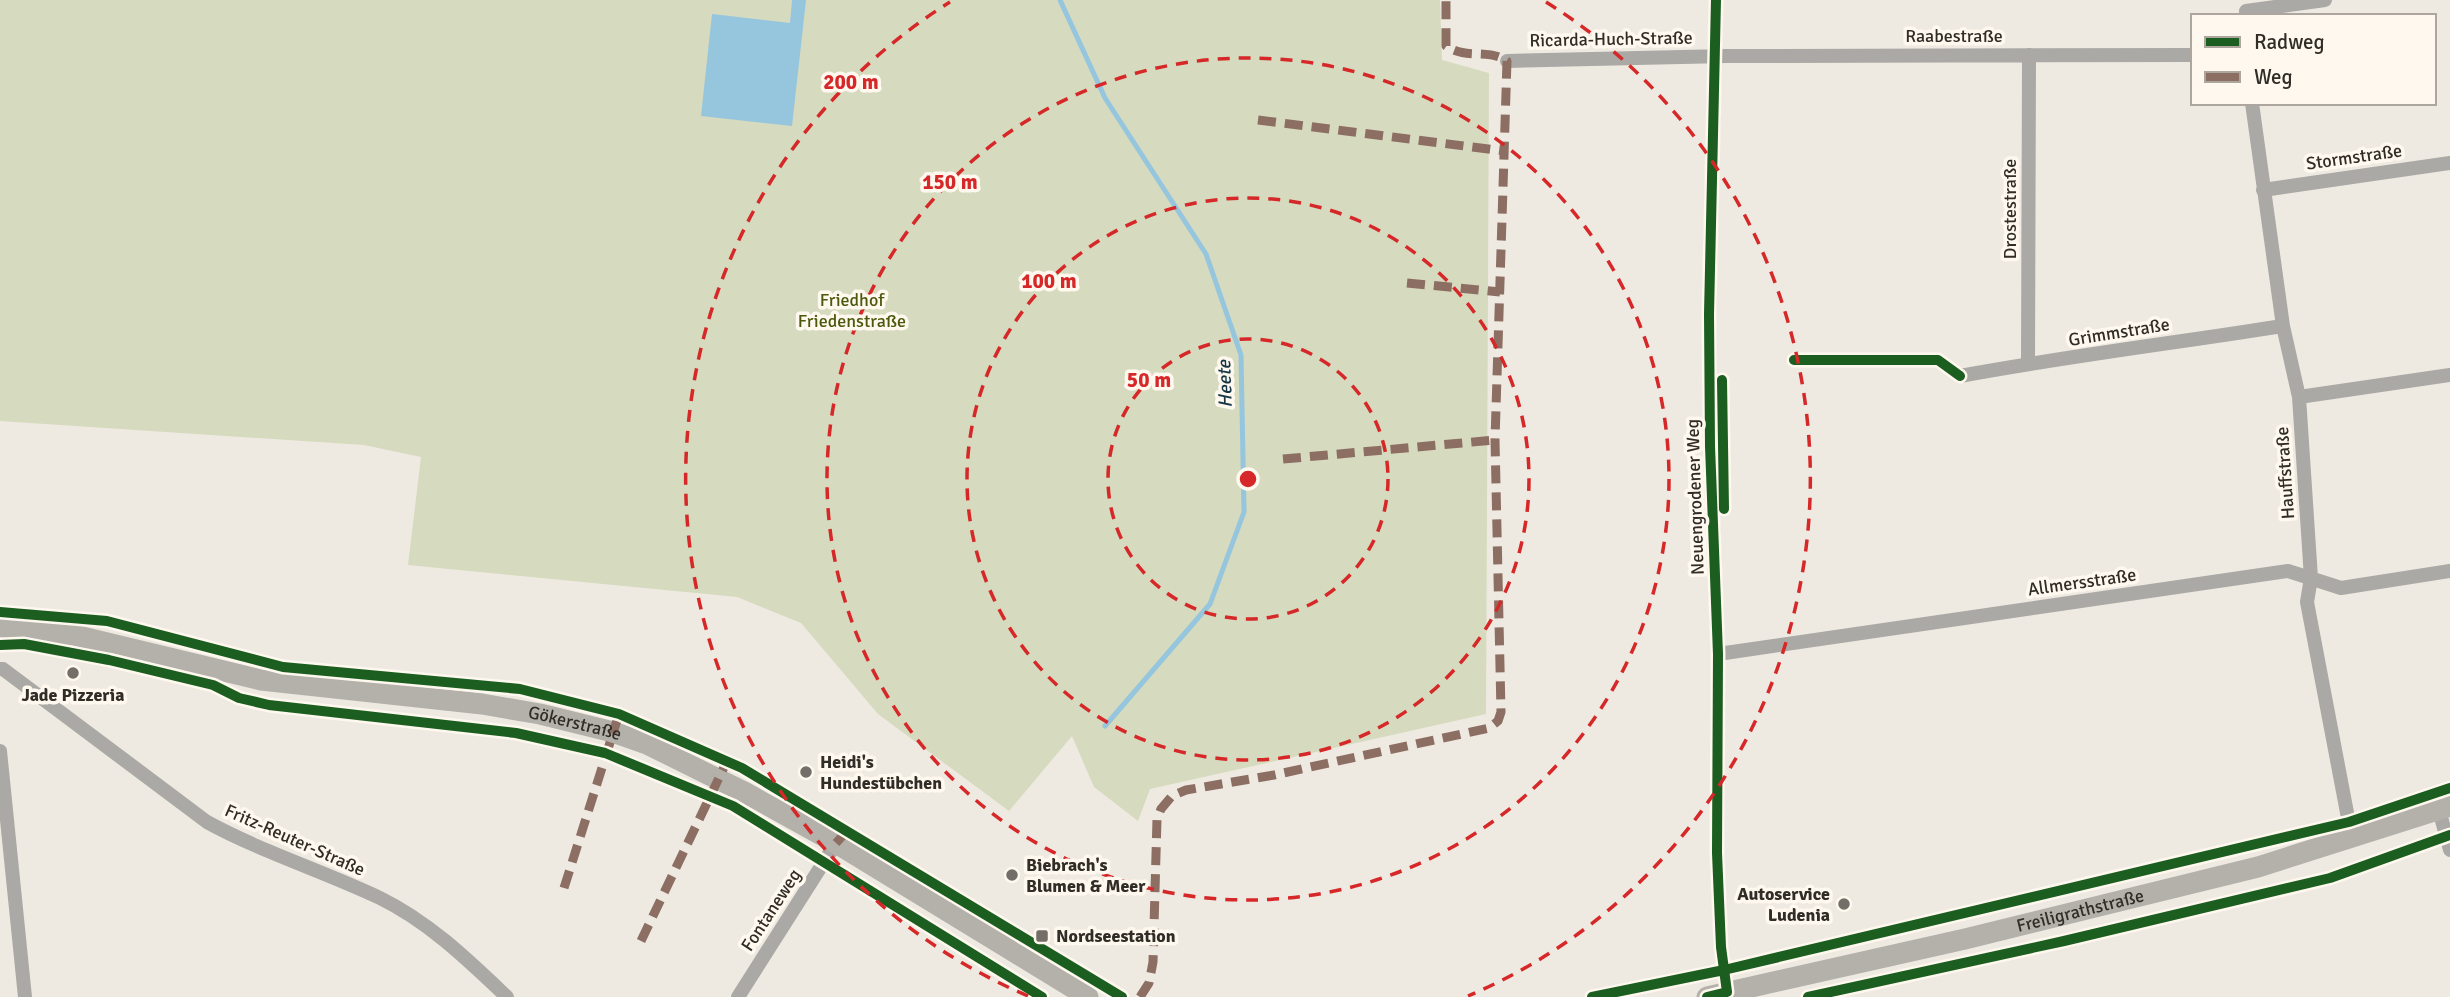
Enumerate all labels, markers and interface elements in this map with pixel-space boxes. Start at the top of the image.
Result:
legend [2191,14,2436,105]
street label: Raabestraße [1905,25,2003,47]
street label: Ricarda-Huch-Straße [1529,27,1693,51]
text: Radweg [2254,29,2325,55]
text: Weg [2254,64,2293,90]
text: 200 m [823,69,879,95]
street label: Stormstraße [2305,139,2403,175]
street label: Drostestraße [1999,159,2021,259]
text: 150 m [922,169,978,195]
text: 100 m [1021,268,1077,294]
park label: Friedhof Friedenstraße [798,289,906,332]
street label: Grimmstraße [2067,313,2171,351]
water label: Heete [1212,358,1238,408]
text: 50 m [1127,367,1171,393]
street label: Neuengrodener Weg [1681,419,1709,575]
street label: Hauffstraße [2271,426,2299,520]
centre of rings [1236,467,1260,491]
street label: Allmersstraße [2026,564,2138,600]
marker: Jade Pizzeria [65,665,81,681]
place label: Jade Pizzeria [22,684,124,706]
street label: Gökerstraße [527,701,625,745]
place label: Heidi's Hundestübchen [820,751,942,794]
marker: Heidi's Hundestübchen [798,764,814,780]
street label: Fritz-Reuter-Straße [222,799,368,881]
place label: Biebrach's Blumen & Meer [1026,854,1146,897]
street label: Fontaneweg [736,865,806,955]
marker: Biebrach's Blumen & Meer [1004,867,1020,883]
place label: Autoservice Ludenia [1737,883,1830,926]
street label: Freiligrathstraße [2014,884,2146,937]
marker: Autoservice Ludenia [1836,896,1852,912]
place label: Nordseestation [1056,925,1176,947]
marker: Nordseestation [1034,928,1050,944]

